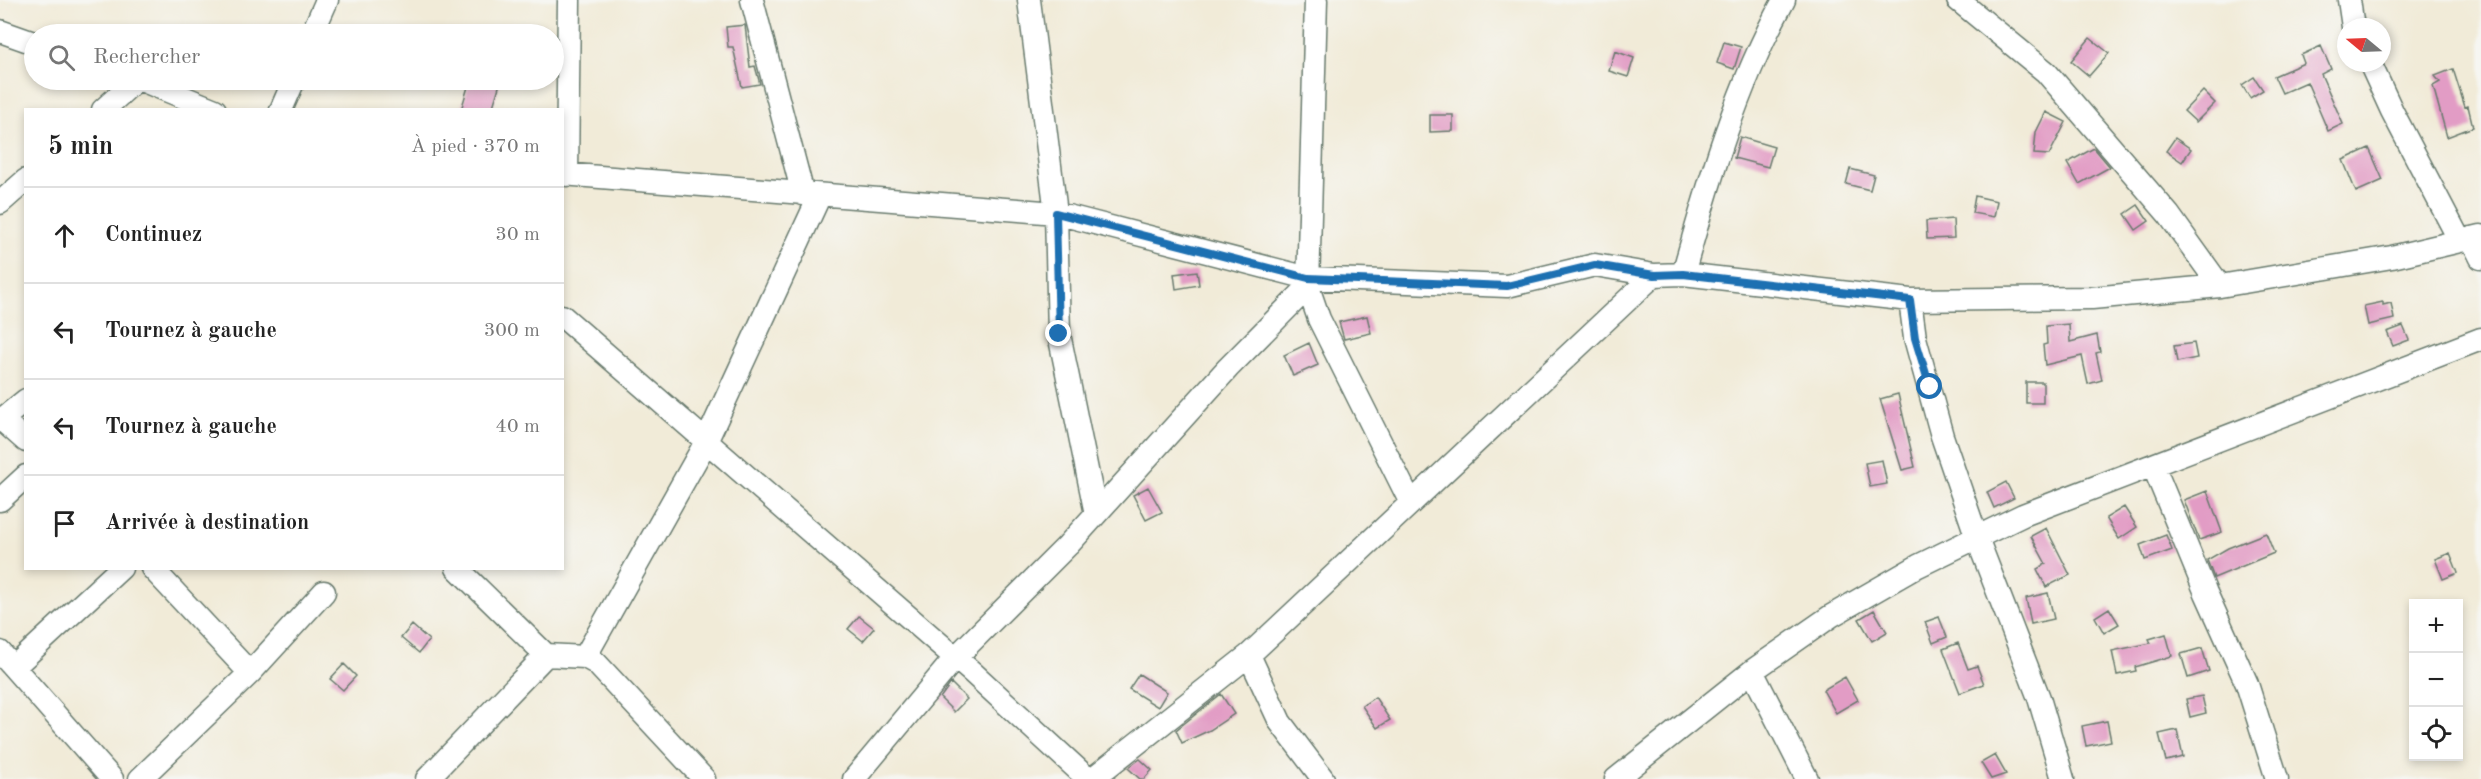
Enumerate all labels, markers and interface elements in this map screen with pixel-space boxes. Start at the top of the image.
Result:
north arrow [2337,18,2391,72]
search box [24,24,564,90]
icon: search [45,41,78,74]
text: Rechercher [93,46,200,68]
text: 5 min [48,134,113,160]
text: À pied · 370 m [411,137,540,157]
icon: ahead [48,219,81,252]
text: Continuez [105,224,202,246]
text: 30 m [495,225,540,245]
icon: left [48,315,81,348]
text: Tournez à gauche [105,320,277,342]
route end [1045,320,1071,346]
text: 300 m [484,321,540,341]
route start [1916,373,1942,399]
icon: left [48,411,81,444]
text: Tournez à gauche [105,416,277,438]
text: 40 m [495,417,540,437]
icon: arrive [48,507,81,540]
text: Arrivée à destination [105,512,309,534]
map controls [2409,599,2463,761]
button: + [2409,599,2463,653]
button: − [2409,653,2463,707]
button: locate [2409,707,2463,761]

